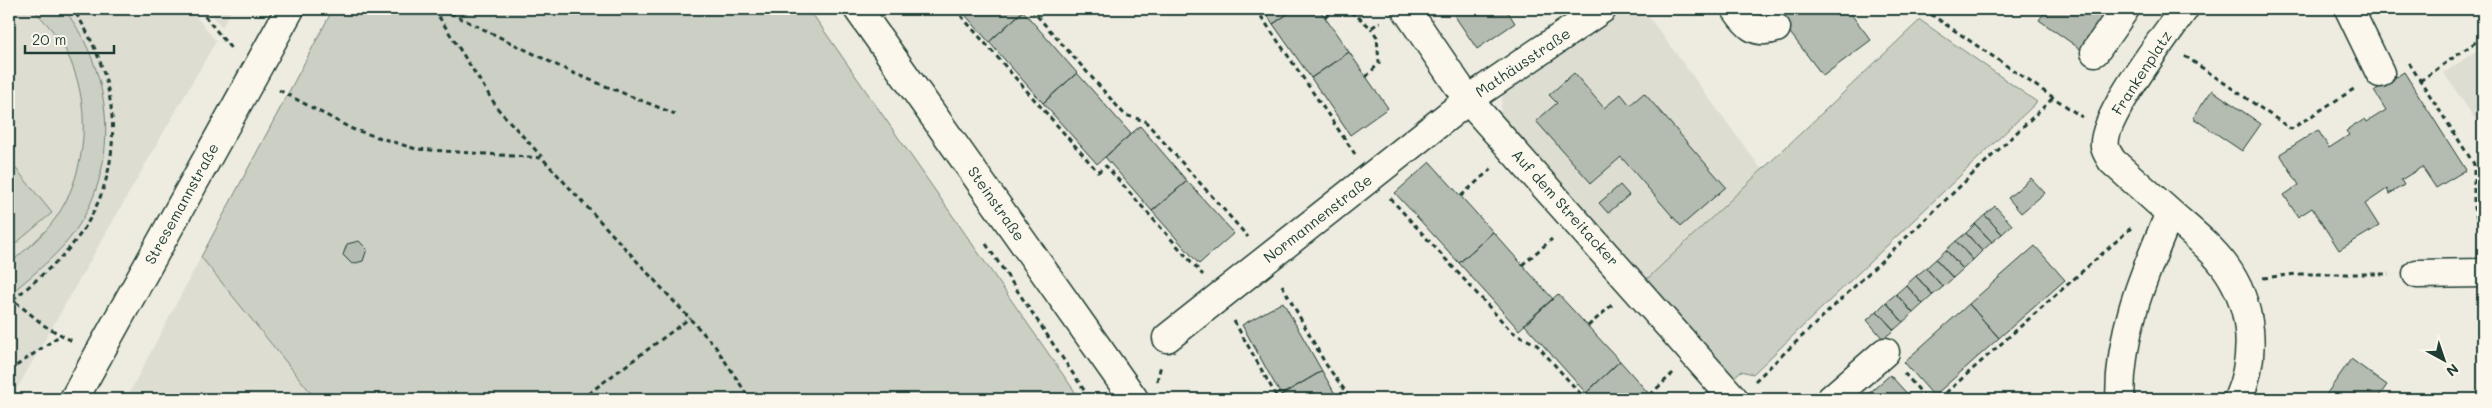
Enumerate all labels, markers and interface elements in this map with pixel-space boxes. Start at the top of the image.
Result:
scale bar [25,22,114,54]
street label: Mathäusstraße [1471,23,1574,101]
street label: Frankenplatz [2107,27,2176,118]
text: 20 m [32,29,66,49]
street label: Stresemannstraße [139,139,223,268]
street label: Auf dem Streitacker [1508,145,1624,270]
street label: Steinstraße [964,162,1030,245]
street label: Normannenstraße [1259,170,1376,267]
north arrow [2420,336,2470,386]
text: N [2442,360,2463,381]

